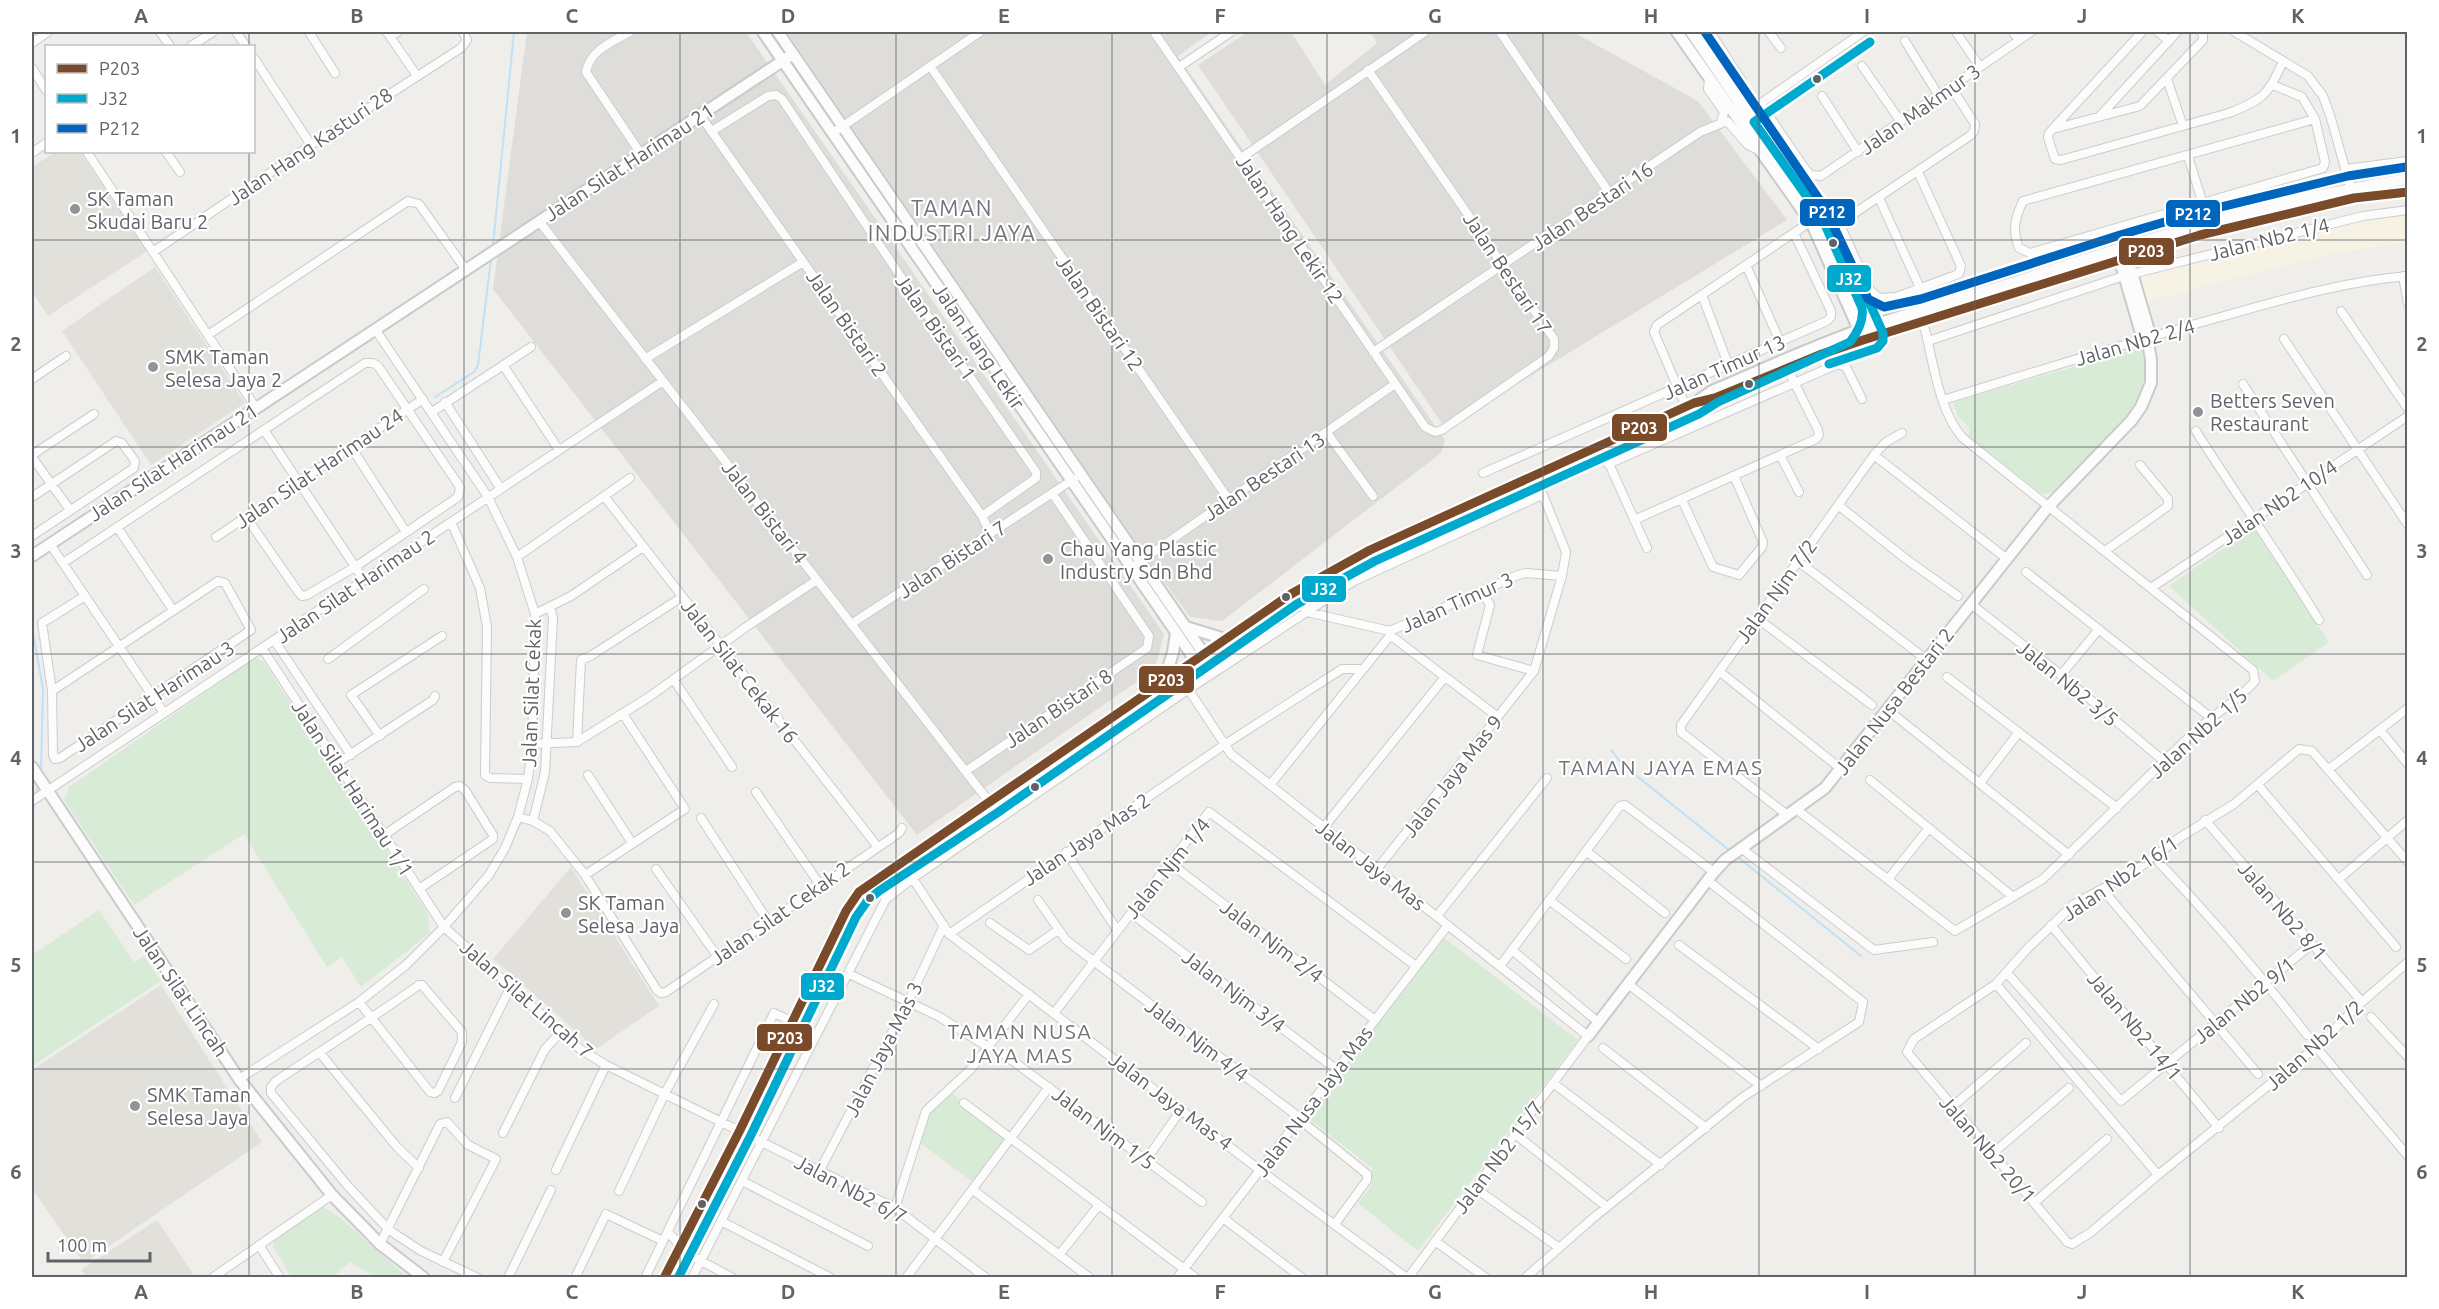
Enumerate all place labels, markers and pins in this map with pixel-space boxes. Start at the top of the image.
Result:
unlabelled marker [1811,73,1823,85]
place label: SK Taman Skudai Baru 2 [87,187,208,233]
marker: SK Taman Skudai Baru 2 [68,202,82,216]
unlabelled marker [1827,237,1839,249]
place label: SMK Taman Selesa Jaya 2 [165,345,282,391]
marker: SMK Taman Selesa Jaya 2 [146,360,160,374]
unlabelled marker [1743,378,1755,390]
place label: Betters Seven Restaurant [2210,389,2335,435]
marker: Betters Seven Restaurant [2191,405,2205,419]
place label: Chau Yang Plastic Industry Sdn Bhd [1060,537,1217,583]
marker: Chau Yang Plastic Industry Sdn Bhd [1041,552,1055,566]
unlabelled marker [1280,591,1292,603]
unlabelled marker [1029,781,1041,793]
place label: SK Taman Selesa Jaya [578,891,679,937]
unlabelled marker [864,892,876,904]
marker: SK Taman Selesa Jaya [559,906,573,920]
place label: SMK Taman Selesa Jaya [147,1083,251,1129]
marker: SMK Taman Selesa Jaya [128,1099,142,1113]
unlabelled marker [696,1198,708,1210]

